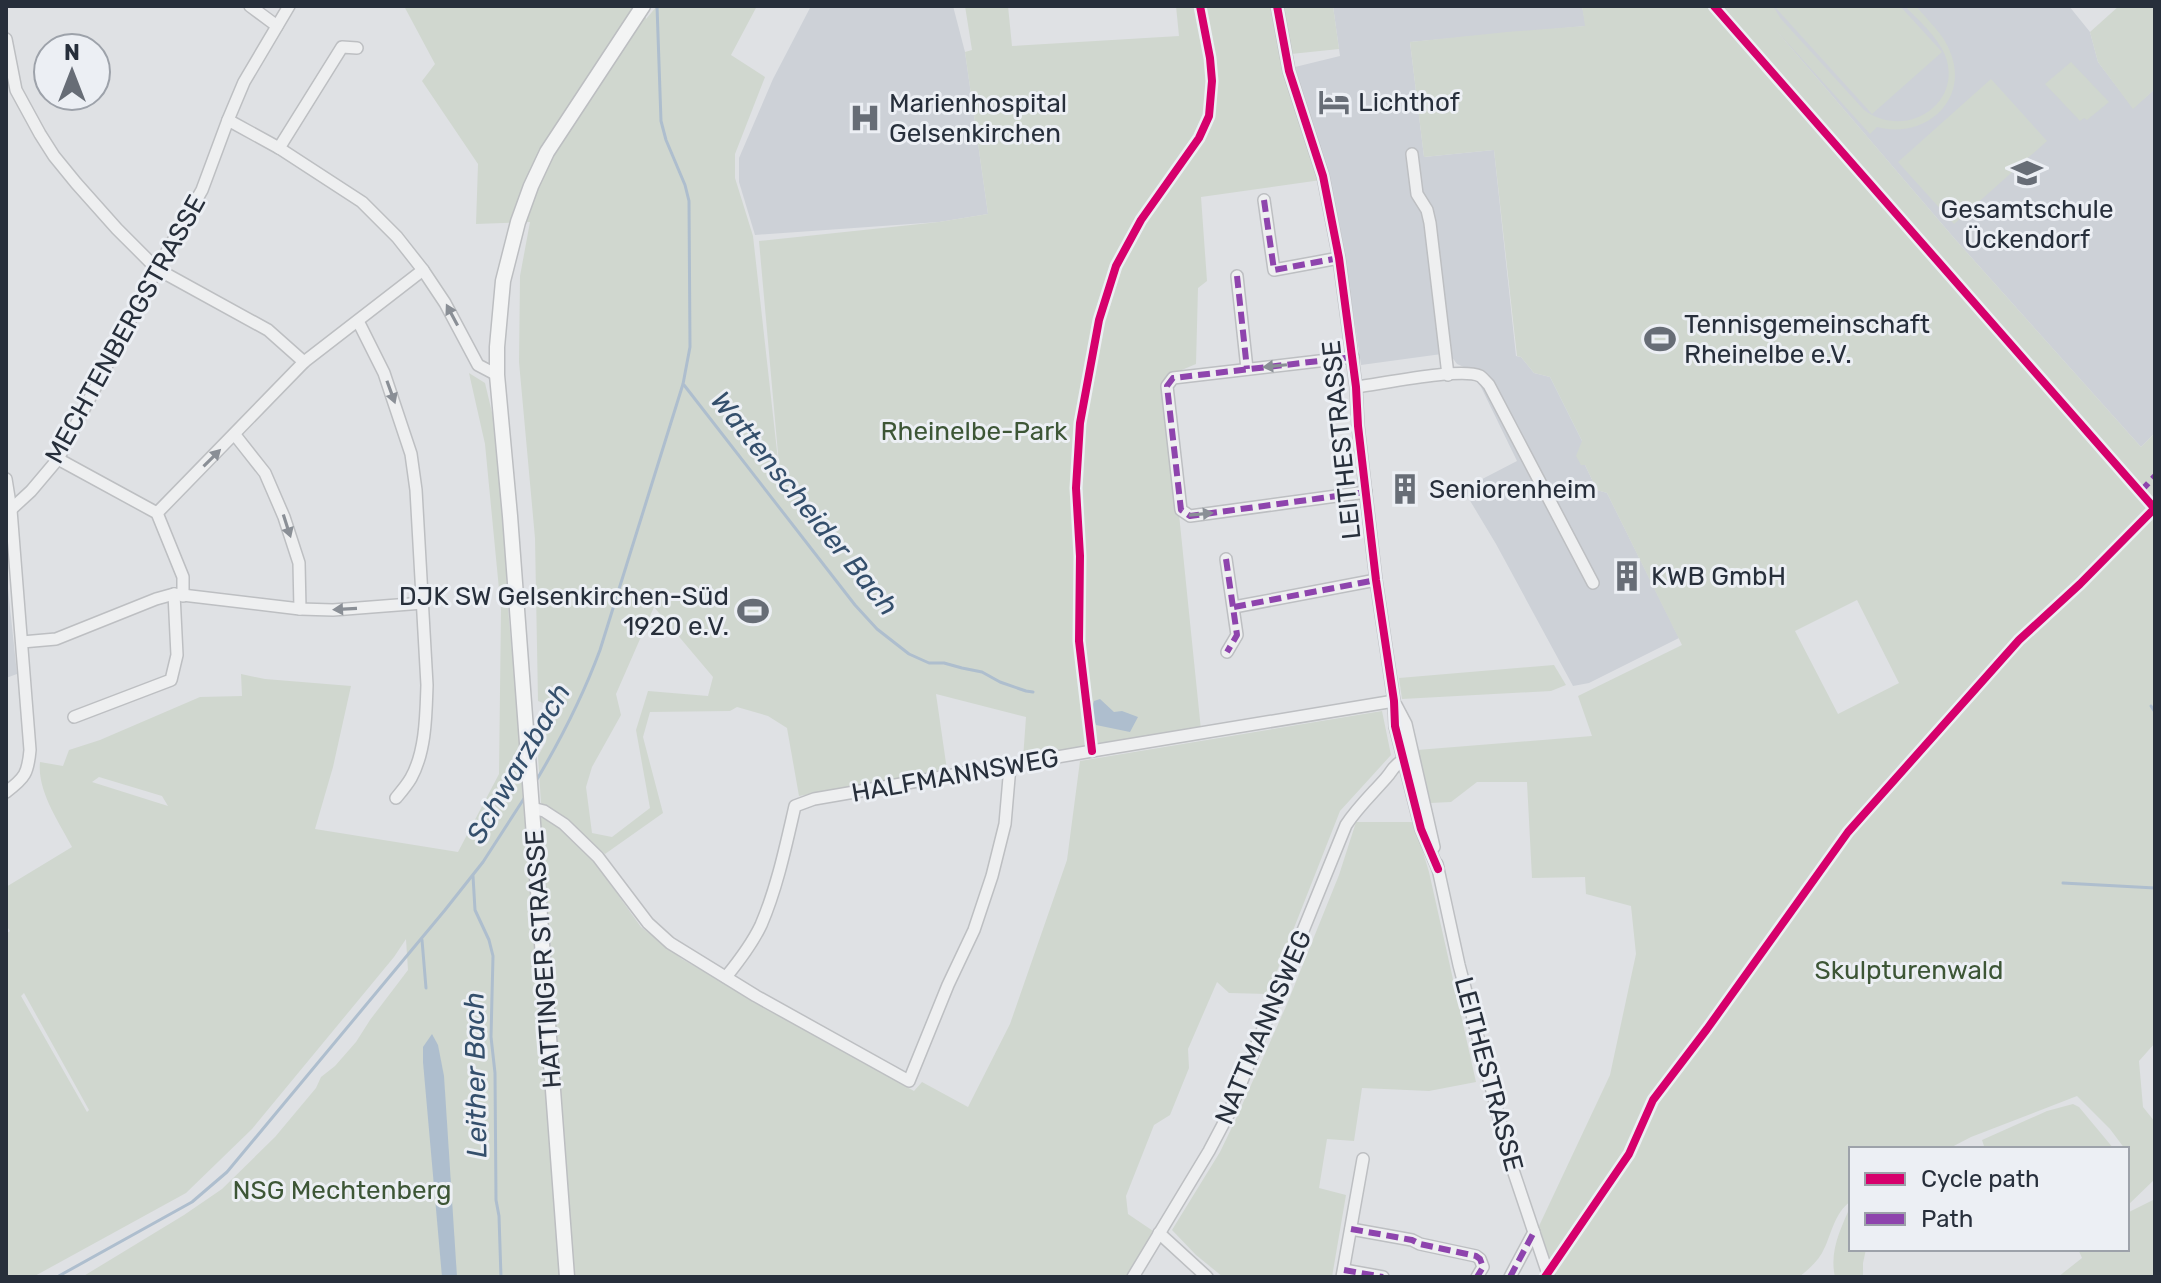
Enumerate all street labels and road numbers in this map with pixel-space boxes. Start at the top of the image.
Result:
street label: MECHTENBERGSTRASSE [39,190,212,469]
street label: LEITHESTRASSE [1316,339,1367,541]
street label: HALFMANNSWEG [849,742,1061,809]
street label: HATTINGER STRASSE [519,828,568,1089]
street label: NATTMANNSWEG [1209,925,1318,1129]
street label: LEITHESTRASSE [1448,973,1529,1175]

